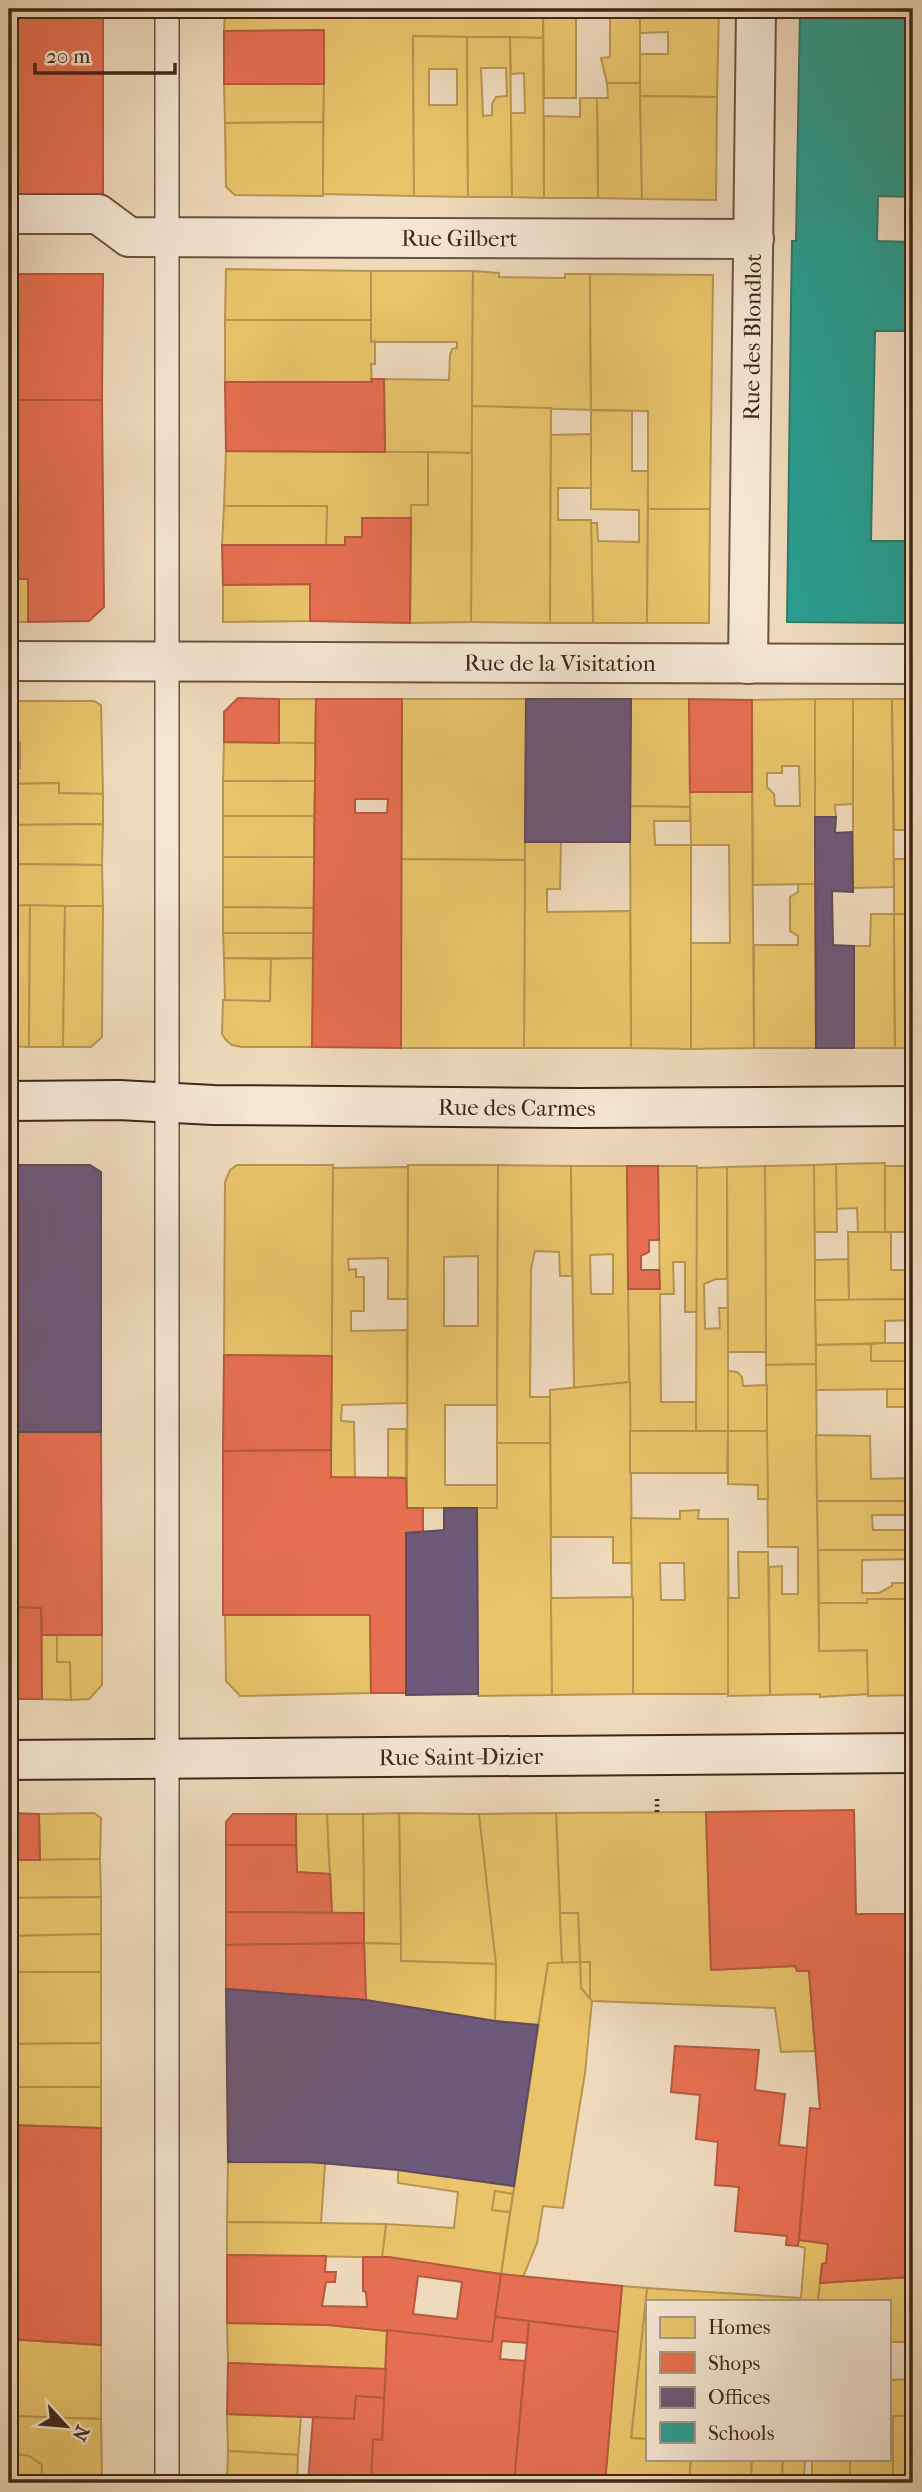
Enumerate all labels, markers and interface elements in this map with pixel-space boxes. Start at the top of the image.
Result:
scale bar [35,32,175,76]
text: 20 m [46,44,91,68]
street label: Rue Gilbert [401,224,518,252]
street label: Rue des Blondlot [737,253,767,421]
street label: Rue de la Visitation [464,649,657,677]
street label: Rue des Carmes [438,1093,596,1122]
street label: Rue Saint-Dizier [379,1742,544,1771]
legend [646,2300,890,2460]
text: Homes [708,2315,771,2339]
text: Shops [708,2351,761,2375]
text: Offices [708,2385,771,2409]
north arrow [32,2390,102,2460]
text: Schools [708,2421,775,2445]
text: N [67,2422,93,2445]

